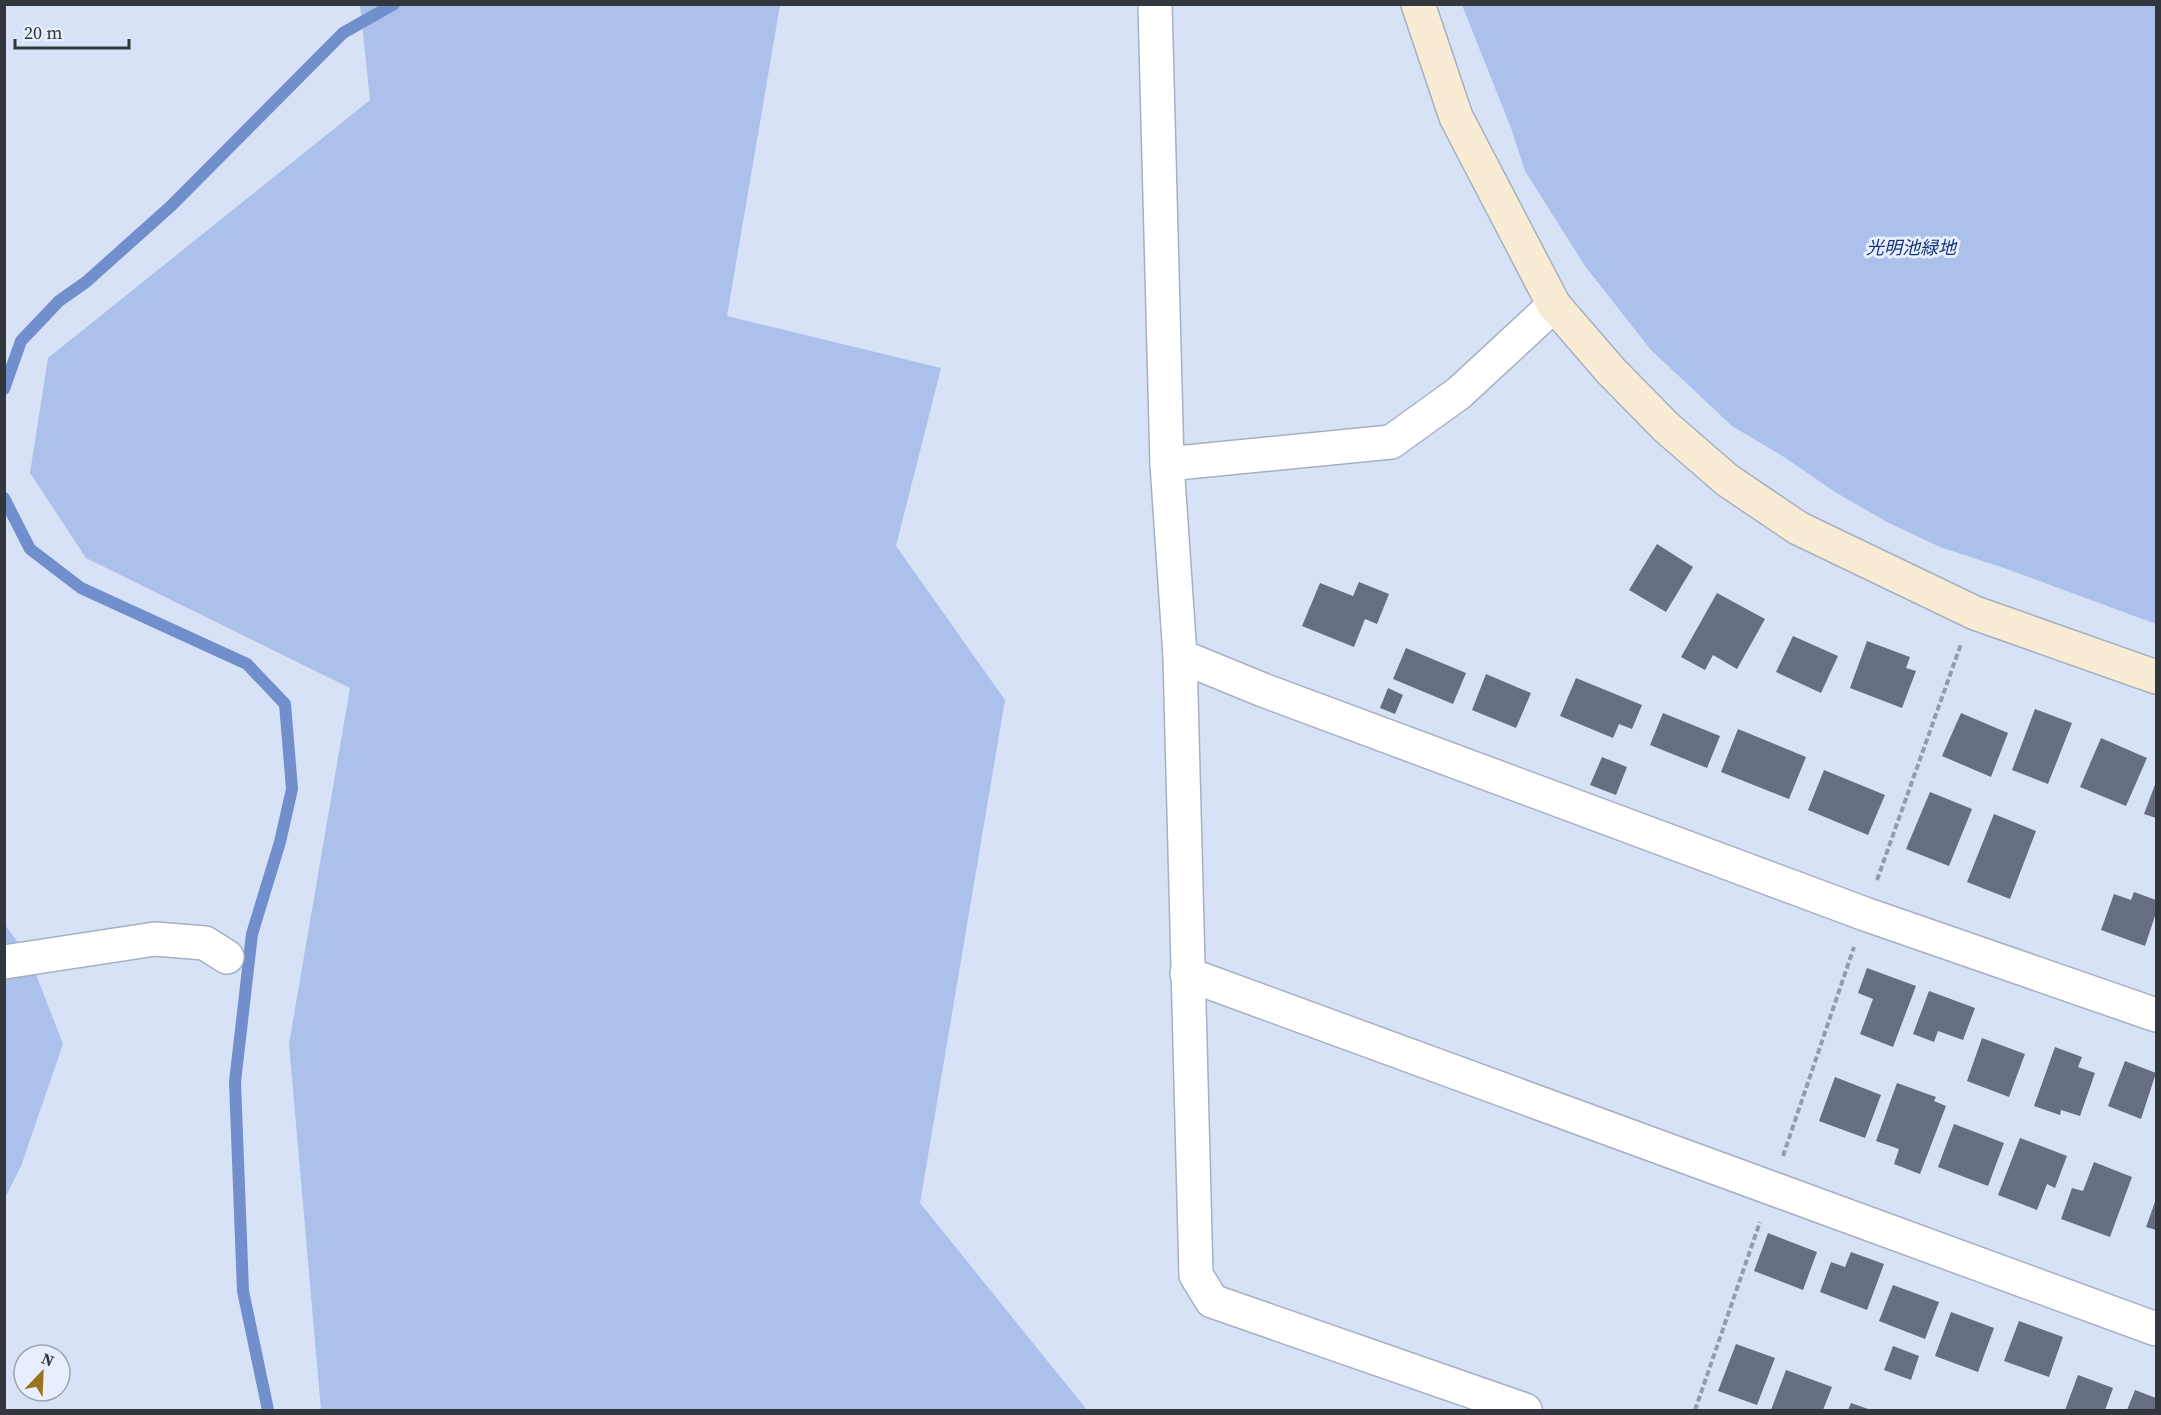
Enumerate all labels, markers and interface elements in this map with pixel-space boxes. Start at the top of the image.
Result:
scale bar [15,12,129,50]
text: 20 m [24,20,62,45]
park label: 光明池緑地 [1866,235,1958,260]
north arrow [12,1343,72,1403]
text: N [38,1347,58,1372]

